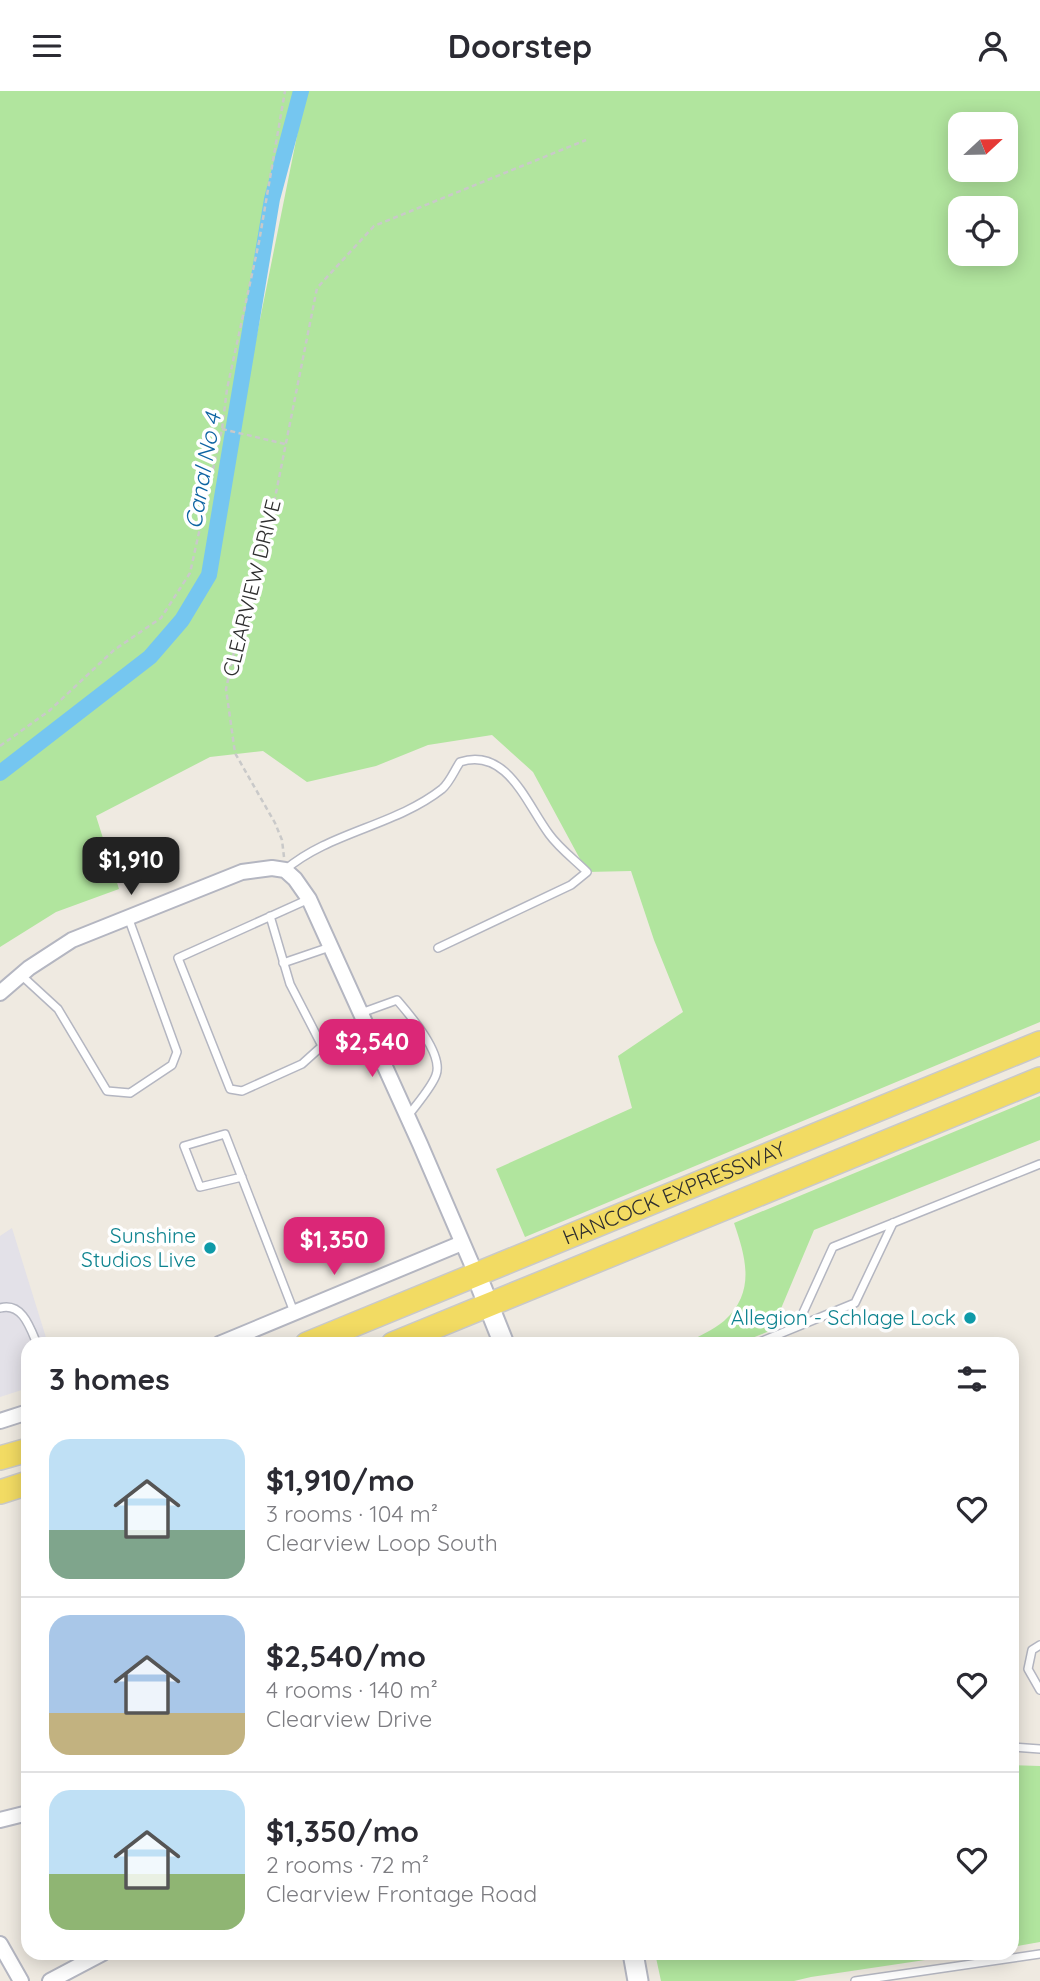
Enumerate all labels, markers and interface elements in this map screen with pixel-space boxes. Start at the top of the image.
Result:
text: Doorstep [448,26,592,66]
icon: menu [28,27,66,65]
icon: person [974,27,1012,65]
north arrow [948,112,1018,182]
map controls [948,112,1018,266]
button: locate [948,196,1018,266]
water label: Canal No 4 [178,409,227,531]
street label: CLEARVIEW DRIVE [216,496,286,679]
pin: $1,910 [74,837,188,897]
text: $1,910 [98,845,164,874]
pin: $2,540 [315,1019,429,1079]
text: $2,540 [335,1027,409,1056]
street label: HANCOCK EXPRESSWAY [559,1135,789,1250]
pin: $1,350 [277,1217,391,1277]
place label: Sunshine Studios Live [81,1222,196,1272]
text: $1,350 [300,1225,368,1254]
marker: Sunshine Studios Live [202,1240,218,1256]
place label: Allegion - Schlage Lock [731,1304,956,1330]
marker: Allegion - Schlage Lock [962,1310,978,1326]
text: 3 homes [49,1360,170,1398]
icon: filters [953,1360,991,1398]
text: $1,910/mo [266,1461,414,1499]
icon: home [105,1467,189,1551]
icon: heart [953,1490,991,1528]
text: 3 rooms · 104 m² [266,1499,438,1528]
text: Clearview Loop South [266,1528,498,1557]
text: $2,540/mo [266,1637,426,1675]
icon: home [105,1643,189,1727]
icon: heart [953,1666,991,1704]
text: 4 rooms · 140 m² [266,1675,438,1704]
text: Clearview Drive [266,1704,432,1733]
text: $1,350/mo [266,1812,419,1850]
icon: home [105,1818,189,1902]
icon: heart [953,1841,991,1879]
text: 2 rooms · 72 m² [266,1850,429,1879]
text: Clearview Frontage Road [266,1879,537,1908]

